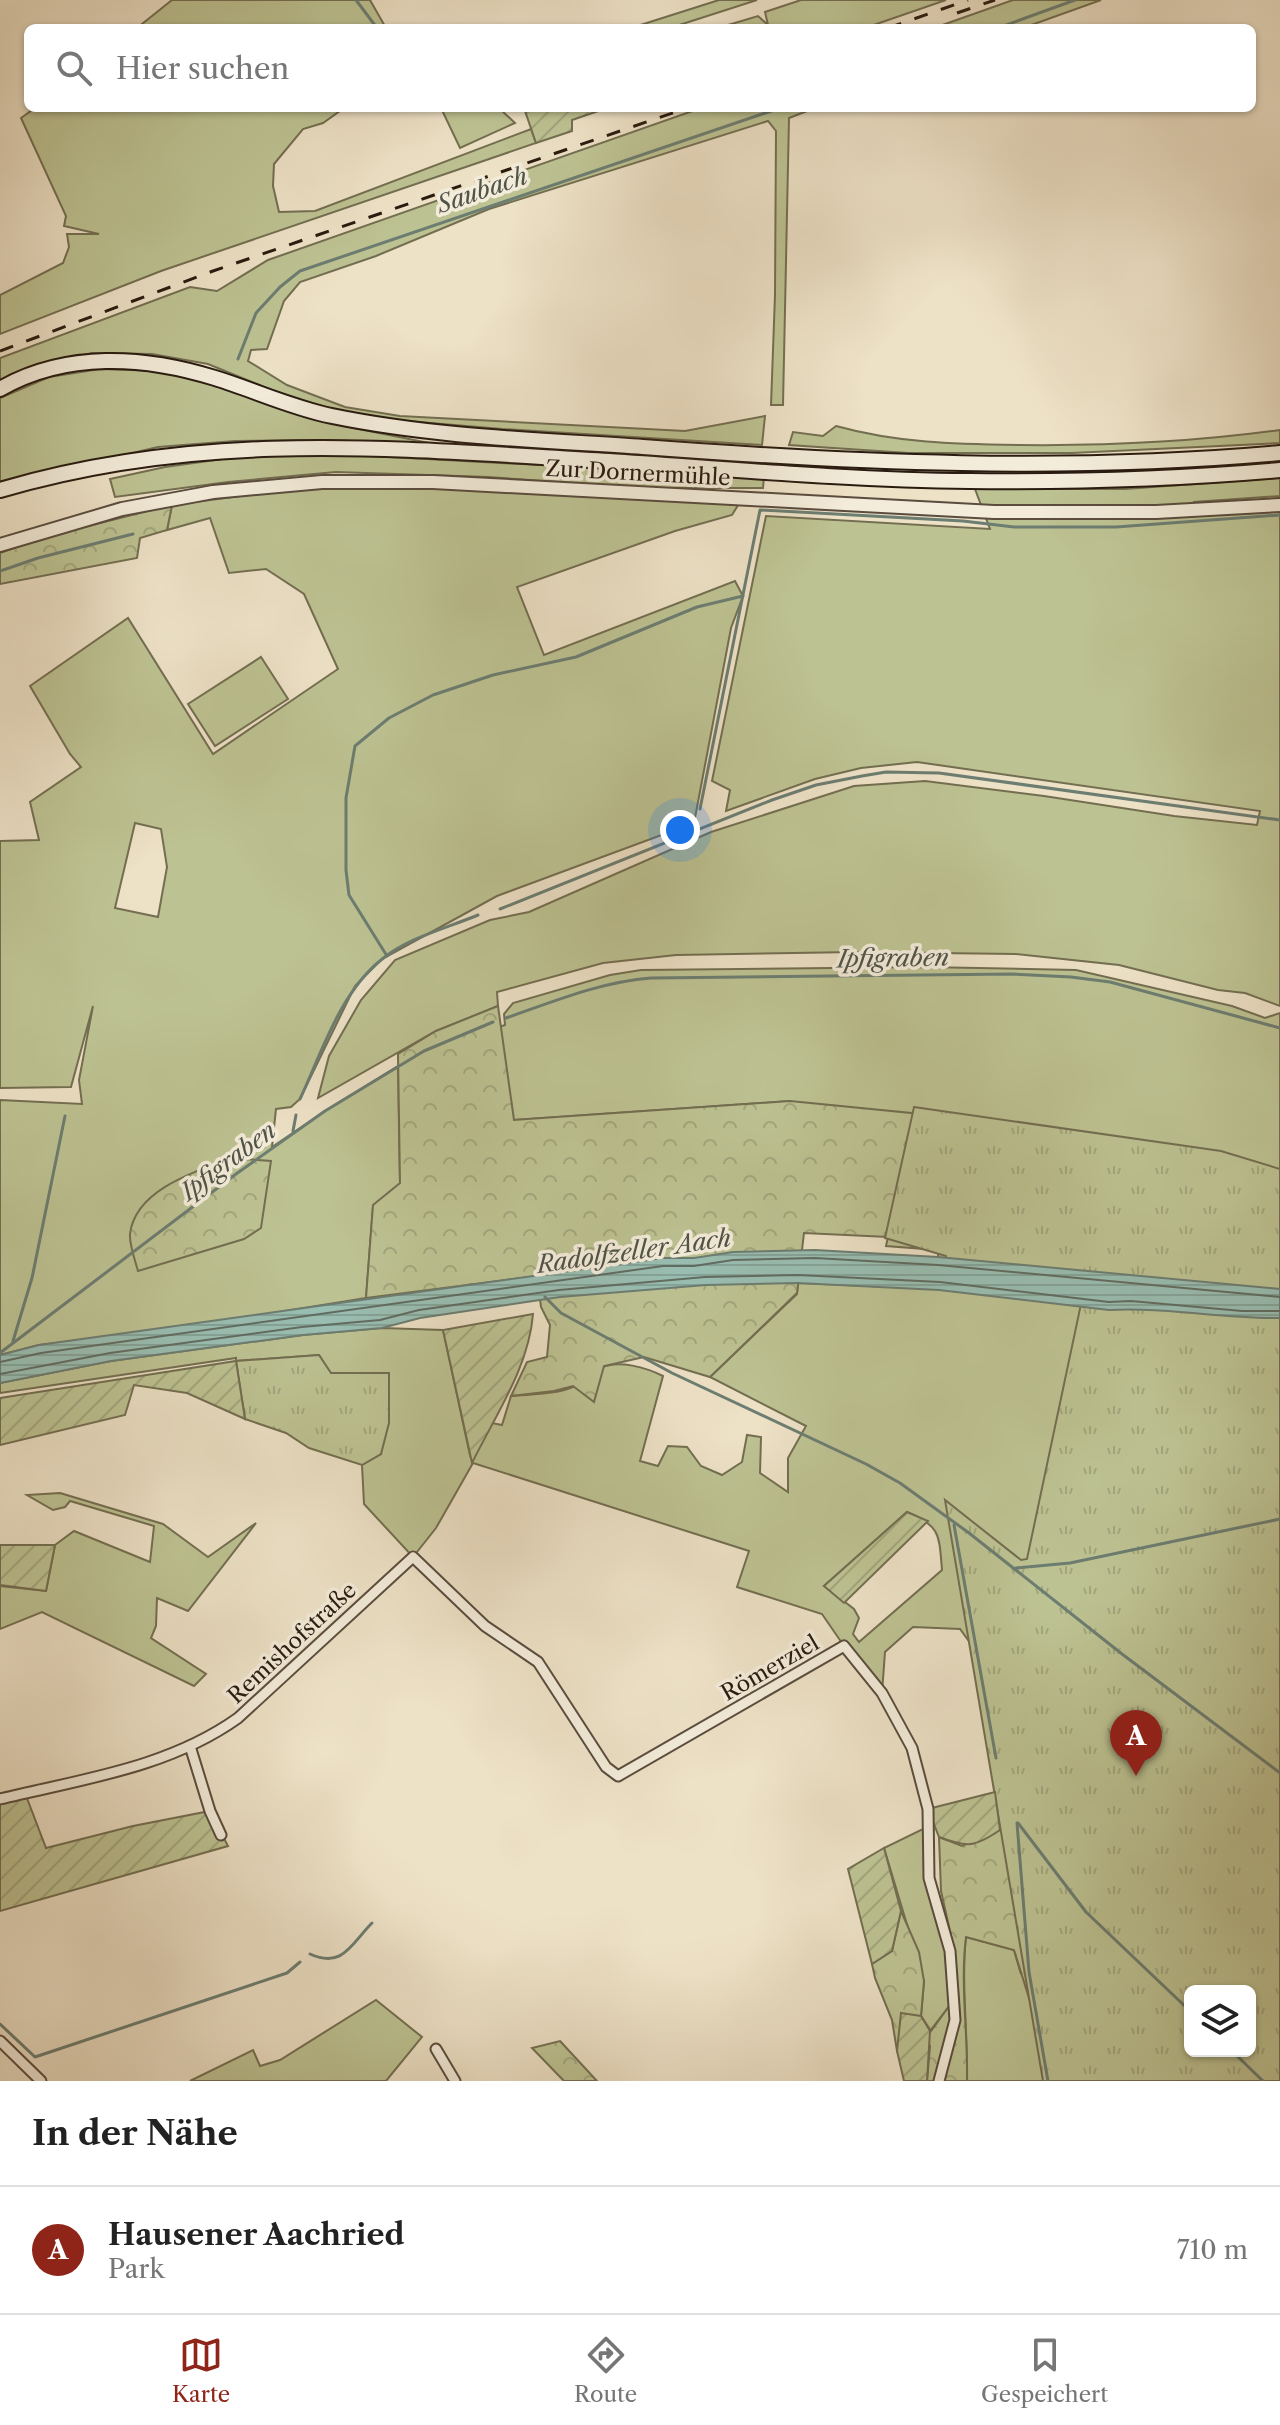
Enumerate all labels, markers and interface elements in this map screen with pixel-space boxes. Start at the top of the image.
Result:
search box [24,24,1256,112]
icon: search [52,46,96,90]
text: Hier suchen [116,50,289,87]
water label: Saubach [431,161,531,220]
street label: Zur Dornermühle [545,455,731,491]
your location [660,810,700,850]
water label: Ipfigraben [835,943,949,974]
water label: Ipfigraben [173,1116,281,1207]
water label: Radolfzeller Aach [533,1223,733,1279]
street label: Remishofstraße [222,1577,362,1709]
street label: Römerziel [716,1629,824,1707]
pin: A [1110,1710,1162,1776]
map controls [1184,1985,1256,2057]
button: layers [1184,1985,1256,2057]
text: In der Nähe [32,2112,238,2154]
text: Hausener Aachried [108,2216,404,2253]
text: A [48,2234,68,2266]
text: 710 m [1177,2234,1248,2266]
text: Park [108,2253,165,2285]
tab: Karte [172,2333,230,2408]
tab: Route [574,2333,637,2408]
tab: Gespeichert [981,2333,1108,2408]

